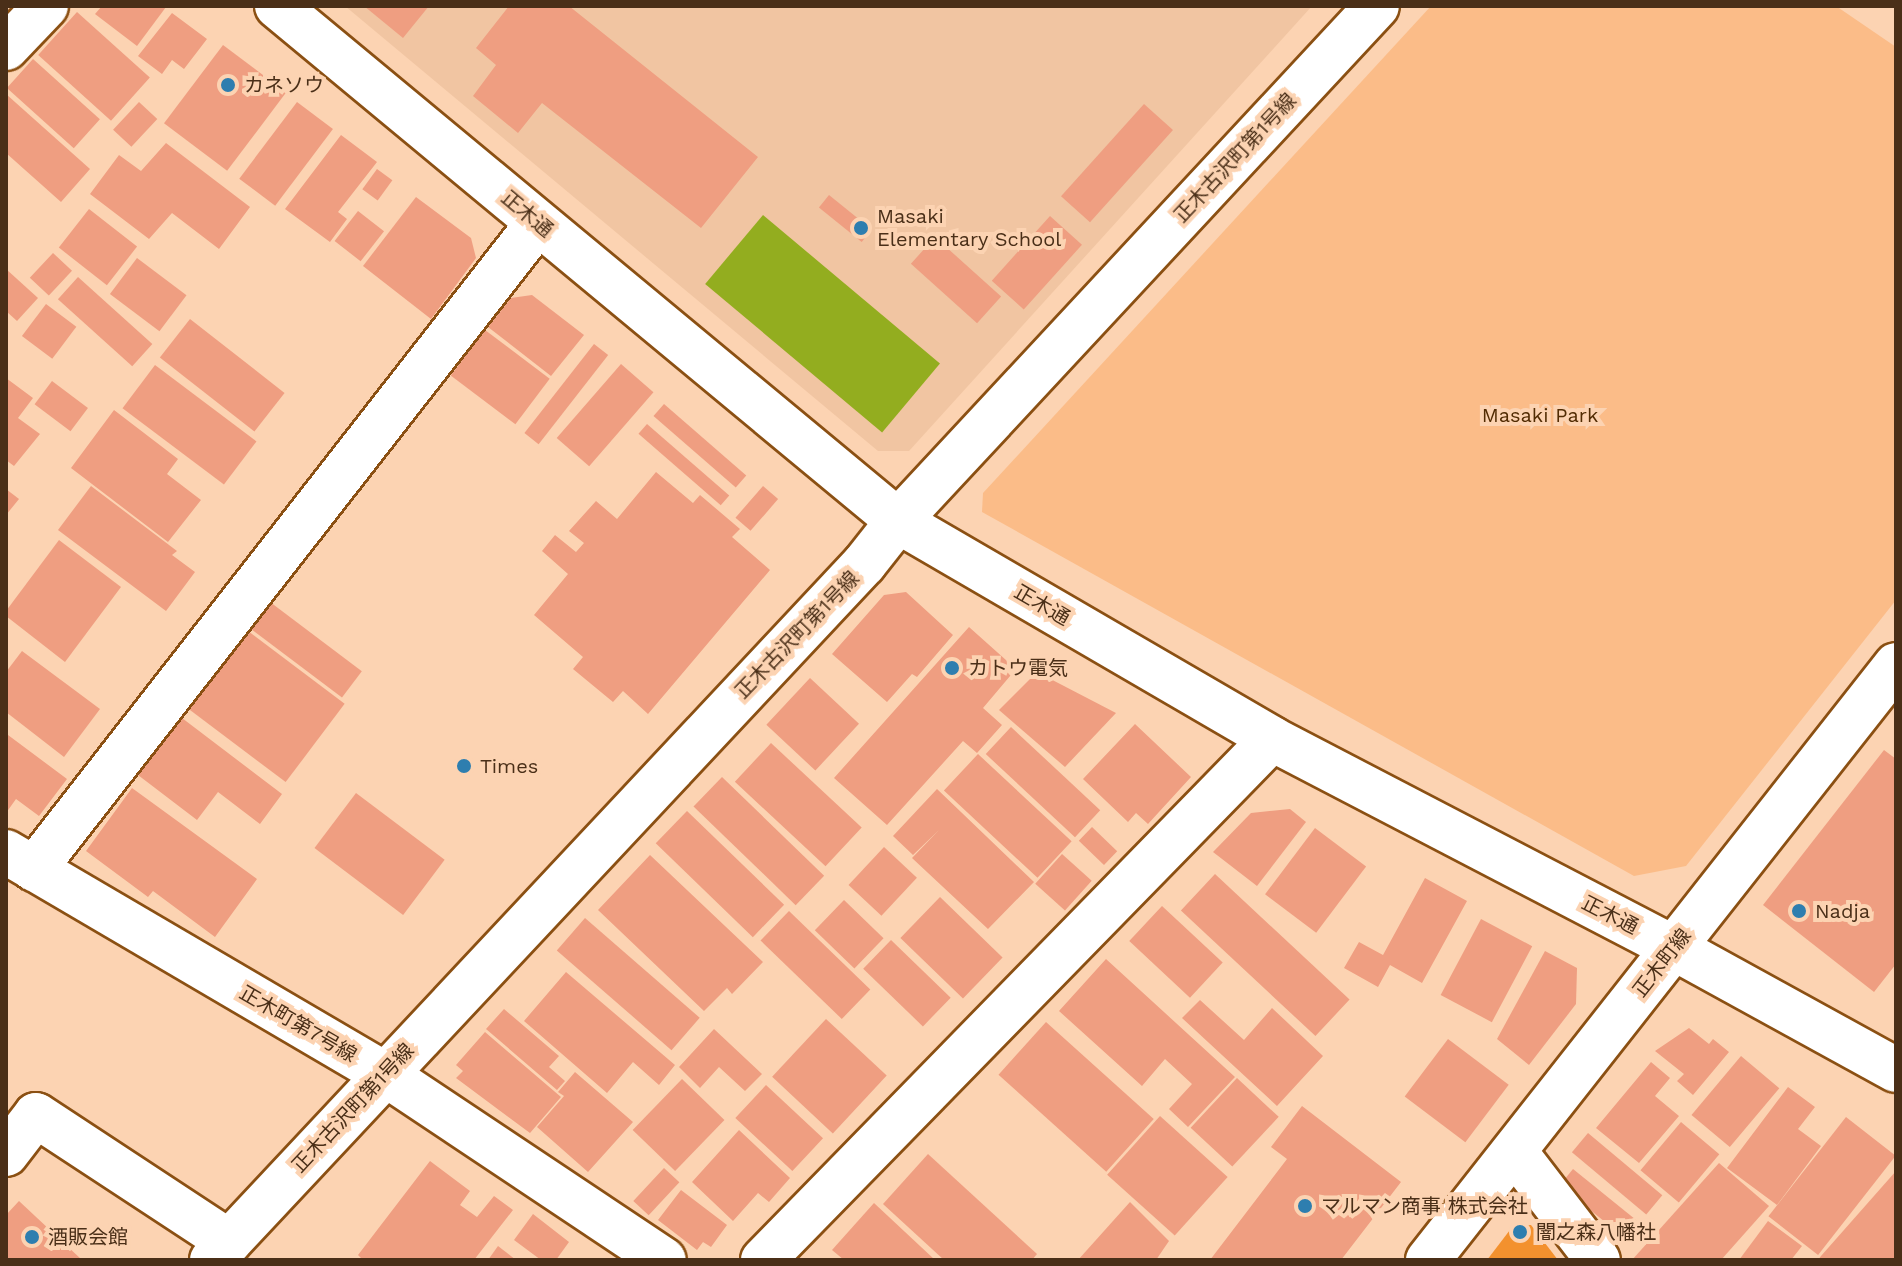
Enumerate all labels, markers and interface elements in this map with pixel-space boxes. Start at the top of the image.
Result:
place label: カネソウ [244,73,324,97]
marker: カネソウ [219,76,237,94]
street label: 正木古沢町第1号線 [1169,88,1301,228]
street label: 正木通 [496,186,558,242]
place label: Masaki Elementary School [877,204,1062,251]
marker: Masaki Elementary School [852,219,870,237]
park label: Masaki Park [1482,403,1598,427]
street label: 正木古沢町第1号線 [730,566,864,704]
street label: 正木通 [1010,580,1074,630]
place label: カトウ電気 [968,656,1068,680]
marker: カトウ電気 [943,659,961,677]
place label: Times [480,754,538,778]
marker: Times [455,757,473,775]
street label: 正木通 [1578,891,1642,939]
place label: Nadja [1815,899,1870,923]
marker: Nadja [1790,902,1808,920]
street label: 正木町線 [1628,924,1696,1002]
street label: 正木町第7号線 [235,981,361,1067]
street label: 正木古沢町第1号線 [287,1038,419,1178]
place label: マルマン商事 株式会社 [1321,1194,1528,1218]
marker: マルマン商事 株式会社 [1296,1197,1314,1215]
place label: 闇之森八幡社 [1536,1220,1656,1244]
marker: 闇之森八幡社 [1511,1223,1529,1241]
place label: 酒販会館 [48,1225,128,1249]
marker: 酒販会館 [23,1228,41,1246]

